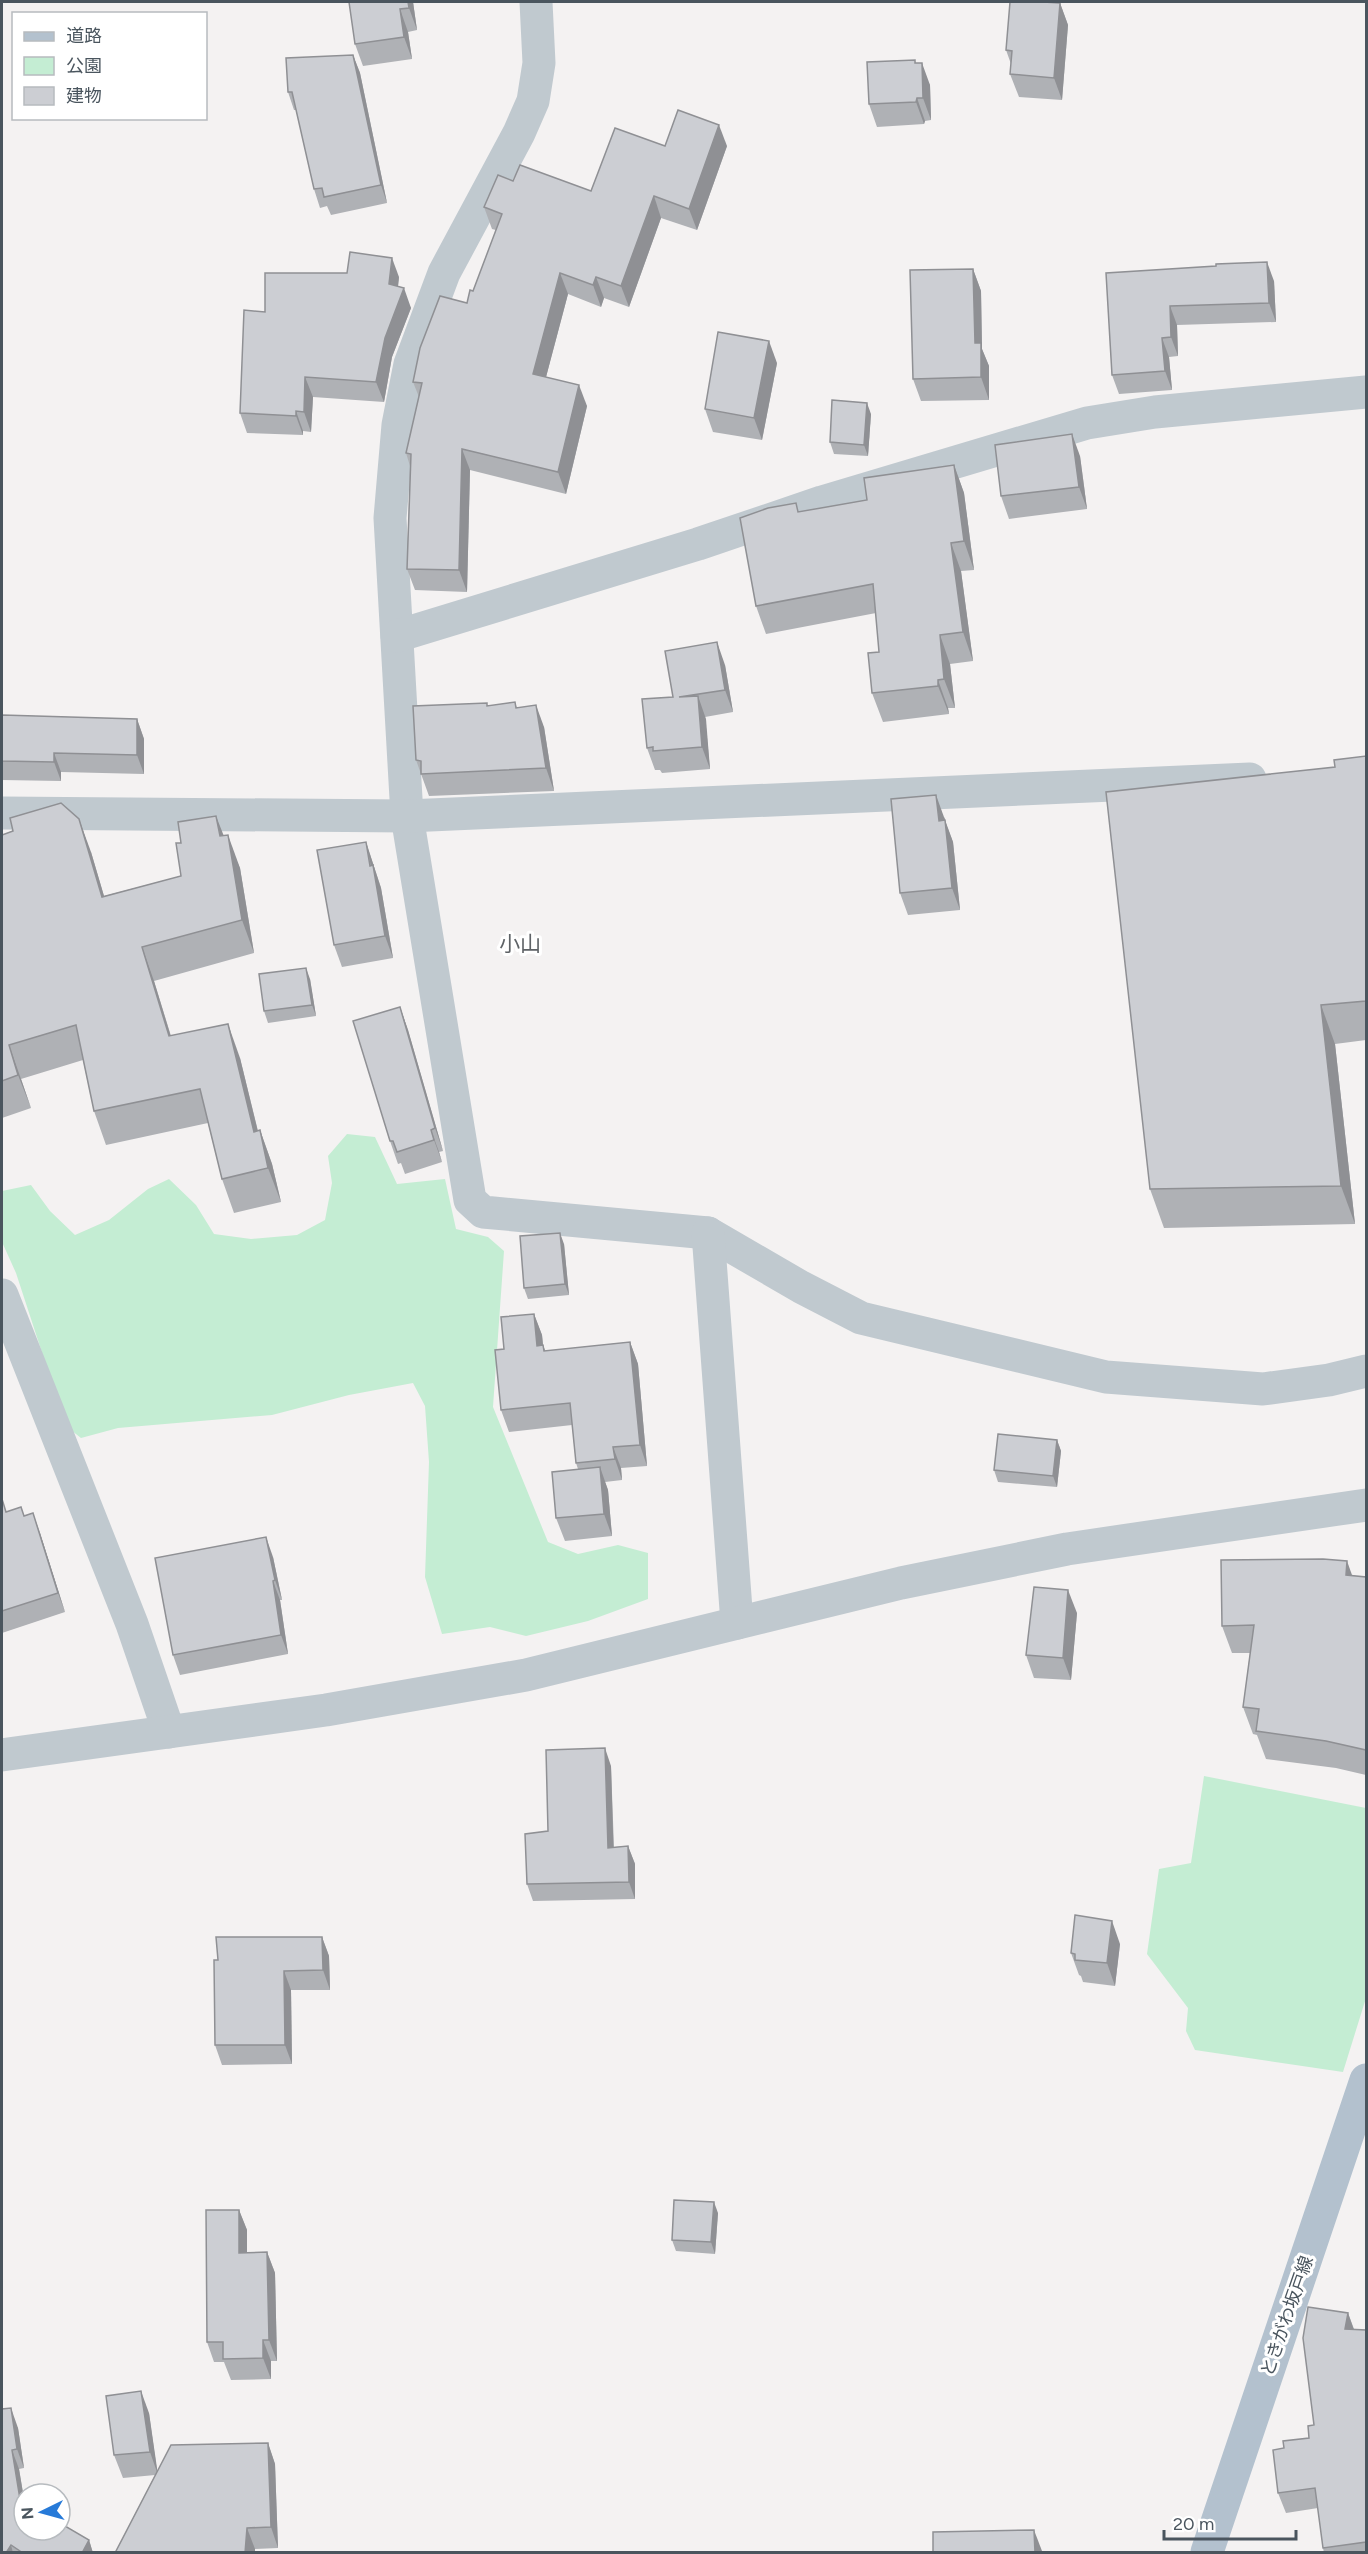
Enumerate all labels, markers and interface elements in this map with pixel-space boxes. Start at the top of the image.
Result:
legend [12,12,207,120]
text: 道路 [66,25,102,47]
text: 公園 [66,55,102,77]
text: 建物 [66,85,102,107]
district label: 小山 [499,931,541,956]
street label: ときがわ坂戸線 [1256,2253,1318,2379]
north arrow [12,2482,72,2542]
scale bar [1164,2503,1296,2541]
text: N [18,2506,38,2520]
text: 20 m [1173,2513,1214,2535]

